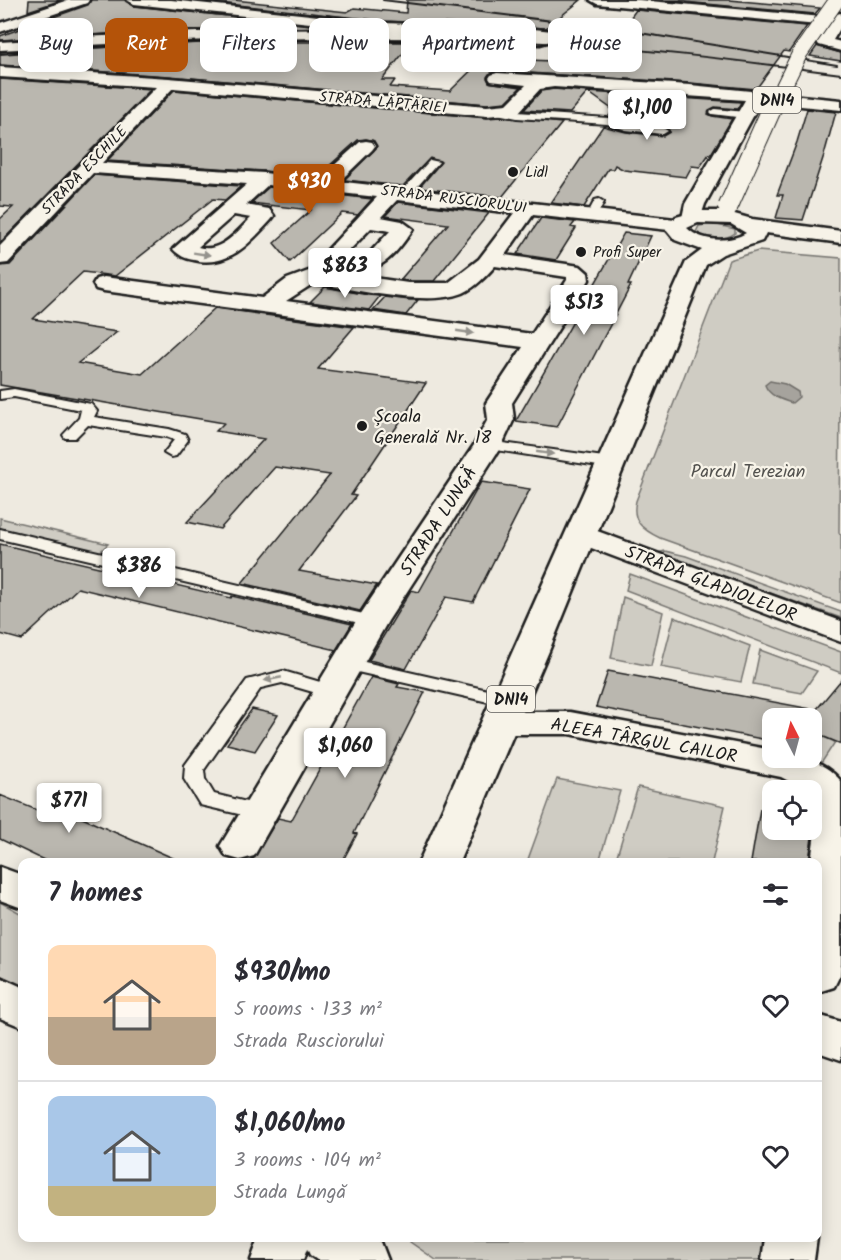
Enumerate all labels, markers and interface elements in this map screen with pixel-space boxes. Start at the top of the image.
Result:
chip: Buy [18,18,93,72]
chip: Rent [105,18,188,72]
chip: Filters [200,18,297,72]
chip: New [309,18,389,72]
chip: Apartment [401,18,536,72]
chip: House [548,18,642,72]
street label: STRADA LĂPTĂRIEI [318,85,448,121]
road number: DN14 [753,87,801,113]
pin: $1,100 [598,90,696,141]
text: $1,100 [622,93,672,125]
street label: STRADA ESCHILE [36,120,135,221]
place label: Lidl [525,161,548,185]
pin: $930 [273,164,345,215]
marker: Lidl [506,165,520,179]
text: $930 [287,167,331,199]
street label: STRADA RUSCIORULUI [380,179,529,221]
place label: Profi Super [593,241,662,265]
marker: Profi Super [574,245,588,259]
pin: $863 [309,248,381,299]
one-way arrow [193,249,212,258]
text: $863 [322,251,368,283]
pin: $513 [548,285,620,336]
text: $513 [565,288,603,320]
one-way arrow [455,327,474,336]
place label: Școala Generală Nr. 18 [374,403,492,453]
marker: Școala Generală Nr. 18 [355,419,369,433]
one-way arrow [536,449,555,458]
park label: Parcul Terezian [691,458,805,487]
street label: STRADA LUNGĂ [393,461,486,582]
street label: STRADA GLADIOLELOR [620,538,801,631]
pin: $386 [103,548,175,599]
text: $386 [116,551,162,583]
one-way arrow [264,675,283,684]
road number: DN14 [487,686,535,712]
north arrow [762,708,822,768]
map controls [762,708,822,840]
street label: ALEEA TÂRGUL CAILOR [548,711,739,772]
pin: $1,060 [296,728,394,779]
text: $1,060 [318,731,372,763]
button: locate [762,780,822,840]
pin: $771 [33,783,105,834]
text: $771 [51,786,87,818]
text: 7 homes [48,873,143,915]
icon: filters [759,878,792,911]
text: $930/mo [234,952,331,994]
icon: home [96,969,168,1041]
icon: heart [759,989,792,1022]
text: 5 rooms · 133 m² [234,994,382,1026]
text: Strada Rusciorului [234,1026,384,1058]
text: $1,060/mo [234,1103,345,1145]
icon: home [96,1120,168,1192]
icon: heart [759,1140,792,1173]
text: 3 rooms · 104 m² [234,1145,381,1177]
text: Strada Lungă [234,1177,346,1209]

